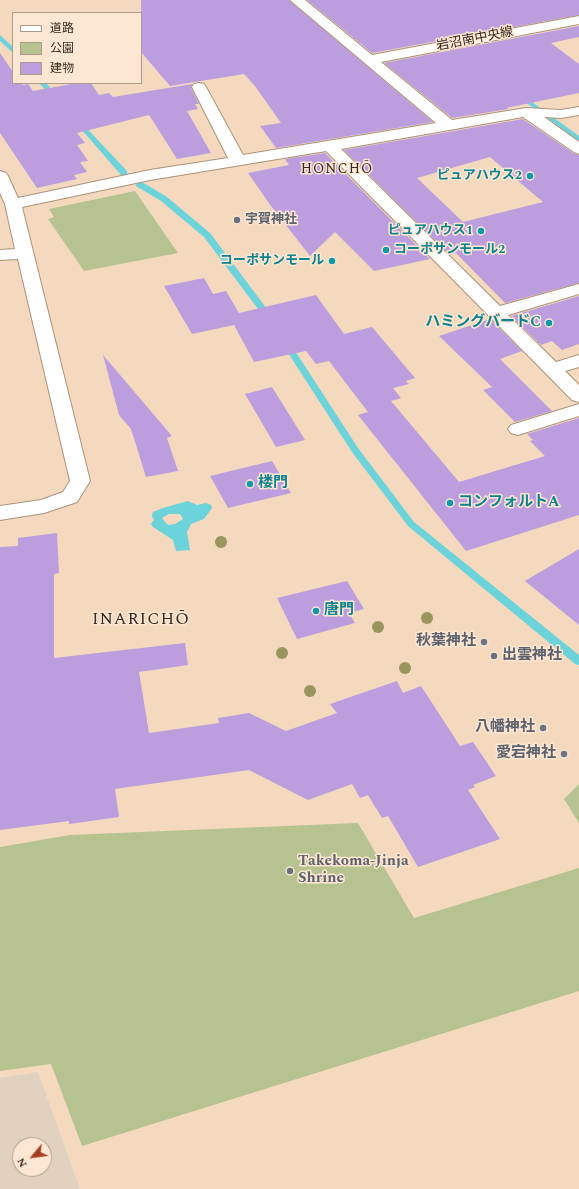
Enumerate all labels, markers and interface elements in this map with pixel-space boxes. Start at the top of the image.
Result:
legend [12,12,142,84]
text: 道路 [50,19,74,38]
street label: 岩沼南中央線 [435,25,515,55]
text: 公園 [50,39,74,58]
text: 建物 [50,59,74,78]
district label: HONCHŌ [301,162,373,178]
place label: ピュアハウス2 [437,168,522,184]
marker: ピュアハウス2 [525,171,535,181]
place label: 宇賀神社 [245,212,297,228]
marker: 宇賀神社 [232,215,242,225]
place label: ピュアハウス1 [388,223,473,239]
marker: ピュアハウス1 [476,226,486,236]
place label: コーポサンモール2 [394,242,505,258]
marker: コーポサンモール2 [381,245,391,255]
place label: コーポサンモール [220,253,324,269]
marker: コーポサンモール [327,256,337,266]
place label: ハミングバードC [425,314,541,332]
marker: ハミングバードC [544,318,554,328]
place label: 楼門 [258,475,288,493]
marker: 楼門 [245,479,255,489]
place label: コンフォルトA [458,494,560,512]
marker: コンフォルトA [445,498,455,508]
place label: 唐門 [324,602,354,620]
marker: 唐門 [311,606,321,616]
district label: INARICHŌ [92,611,190,631]
place label: 秋葉神社 [416,633,476,651]
marker: 秋葉神社 [479,637,489,647]
place label: 出雲神社 [502,647,562,665]
marker: 出雲神社 [489,651,499,661]
place label: 八幡神社 [475,719,535,737]
marker: 八幡神社 [538,723,548,733]
place label: 愛宕神社 [496,745,556,763]
marker: 愛宕神社 [559,749,569,759]
place label: Takekoma-Jinja Shrine [298,853,409,888]
marker: Takekoma-Jinja Shrine [285,866,295,876]
north arrow [12,1137,52,1177]
text: N [12,1155,32,1171]

